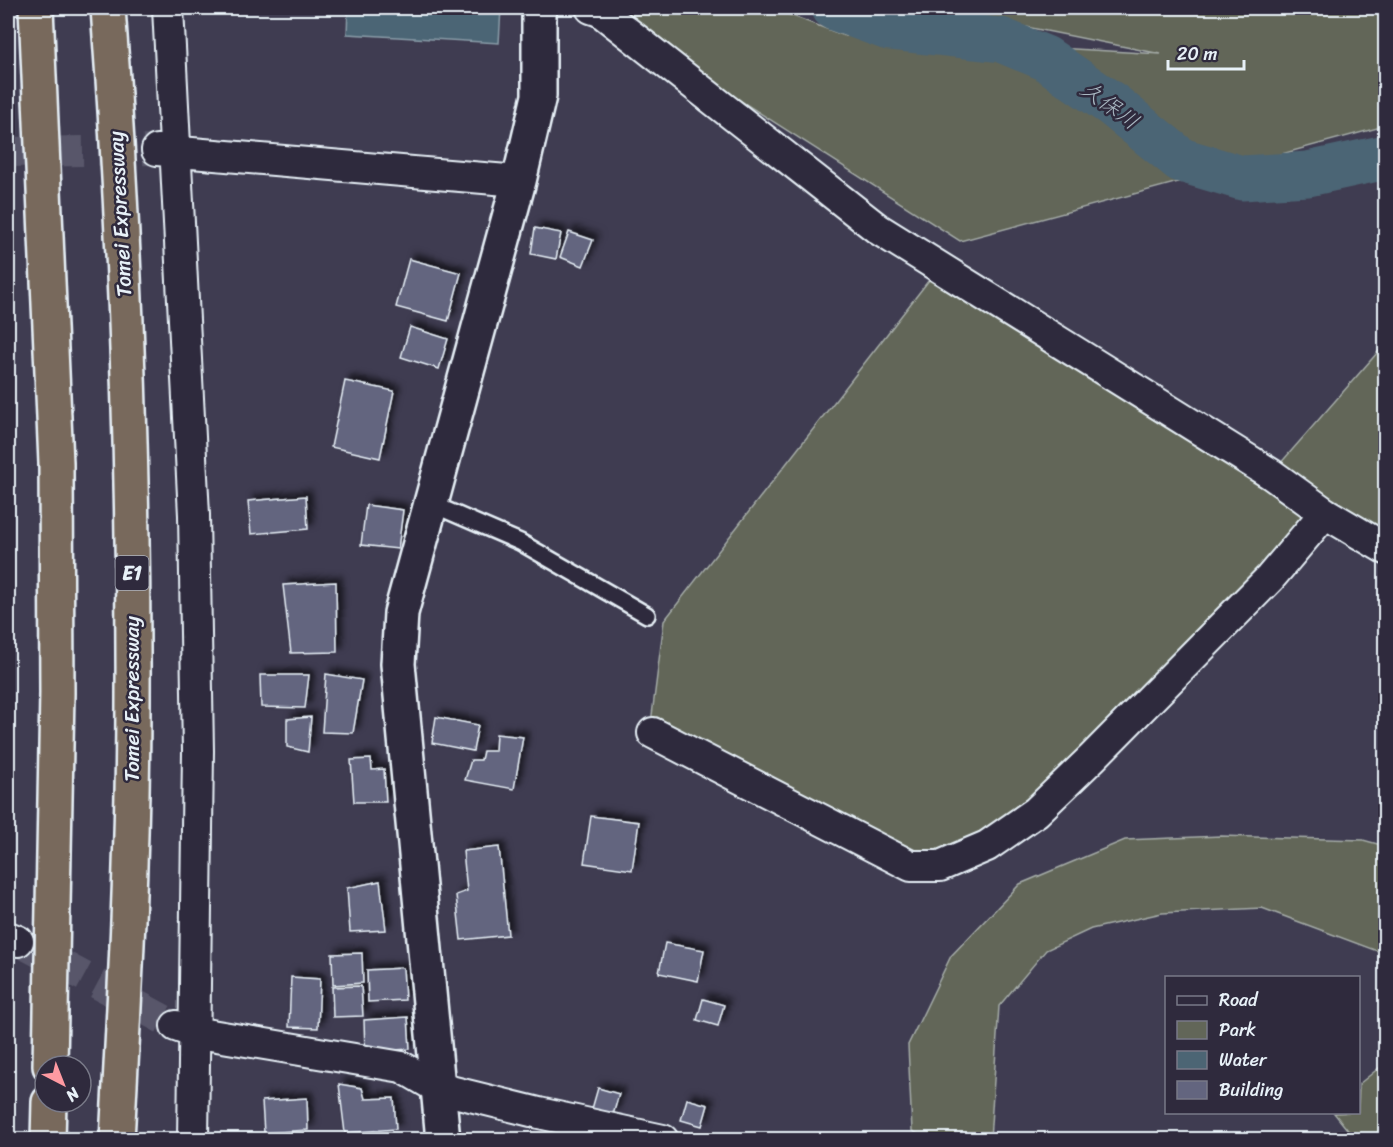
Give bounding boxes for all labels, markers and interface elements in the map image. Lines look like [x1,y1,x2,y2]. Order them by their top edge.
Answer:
scale bar [1168,33,1244,71]
text: 20 m [1177,38,1217,70]
water label: 久保川 [1072,70,1148,140]
street label: Tomei Expressway [97,130,143,298]
road number: E1 [116,556,148,590]
street label: Tomei Expressway [113,616,151,782]
legend [1165,976,1360,1114]
text: Road [1219,984,1259,1016]
text: Park [1219,1014,1256,1046]
text: Water [1219,1044,1268,1076]
north arrow [33,1054,93,1114]
text: Building [1219,1074,1283,1106]
text: N [58,1080,87,1110]

